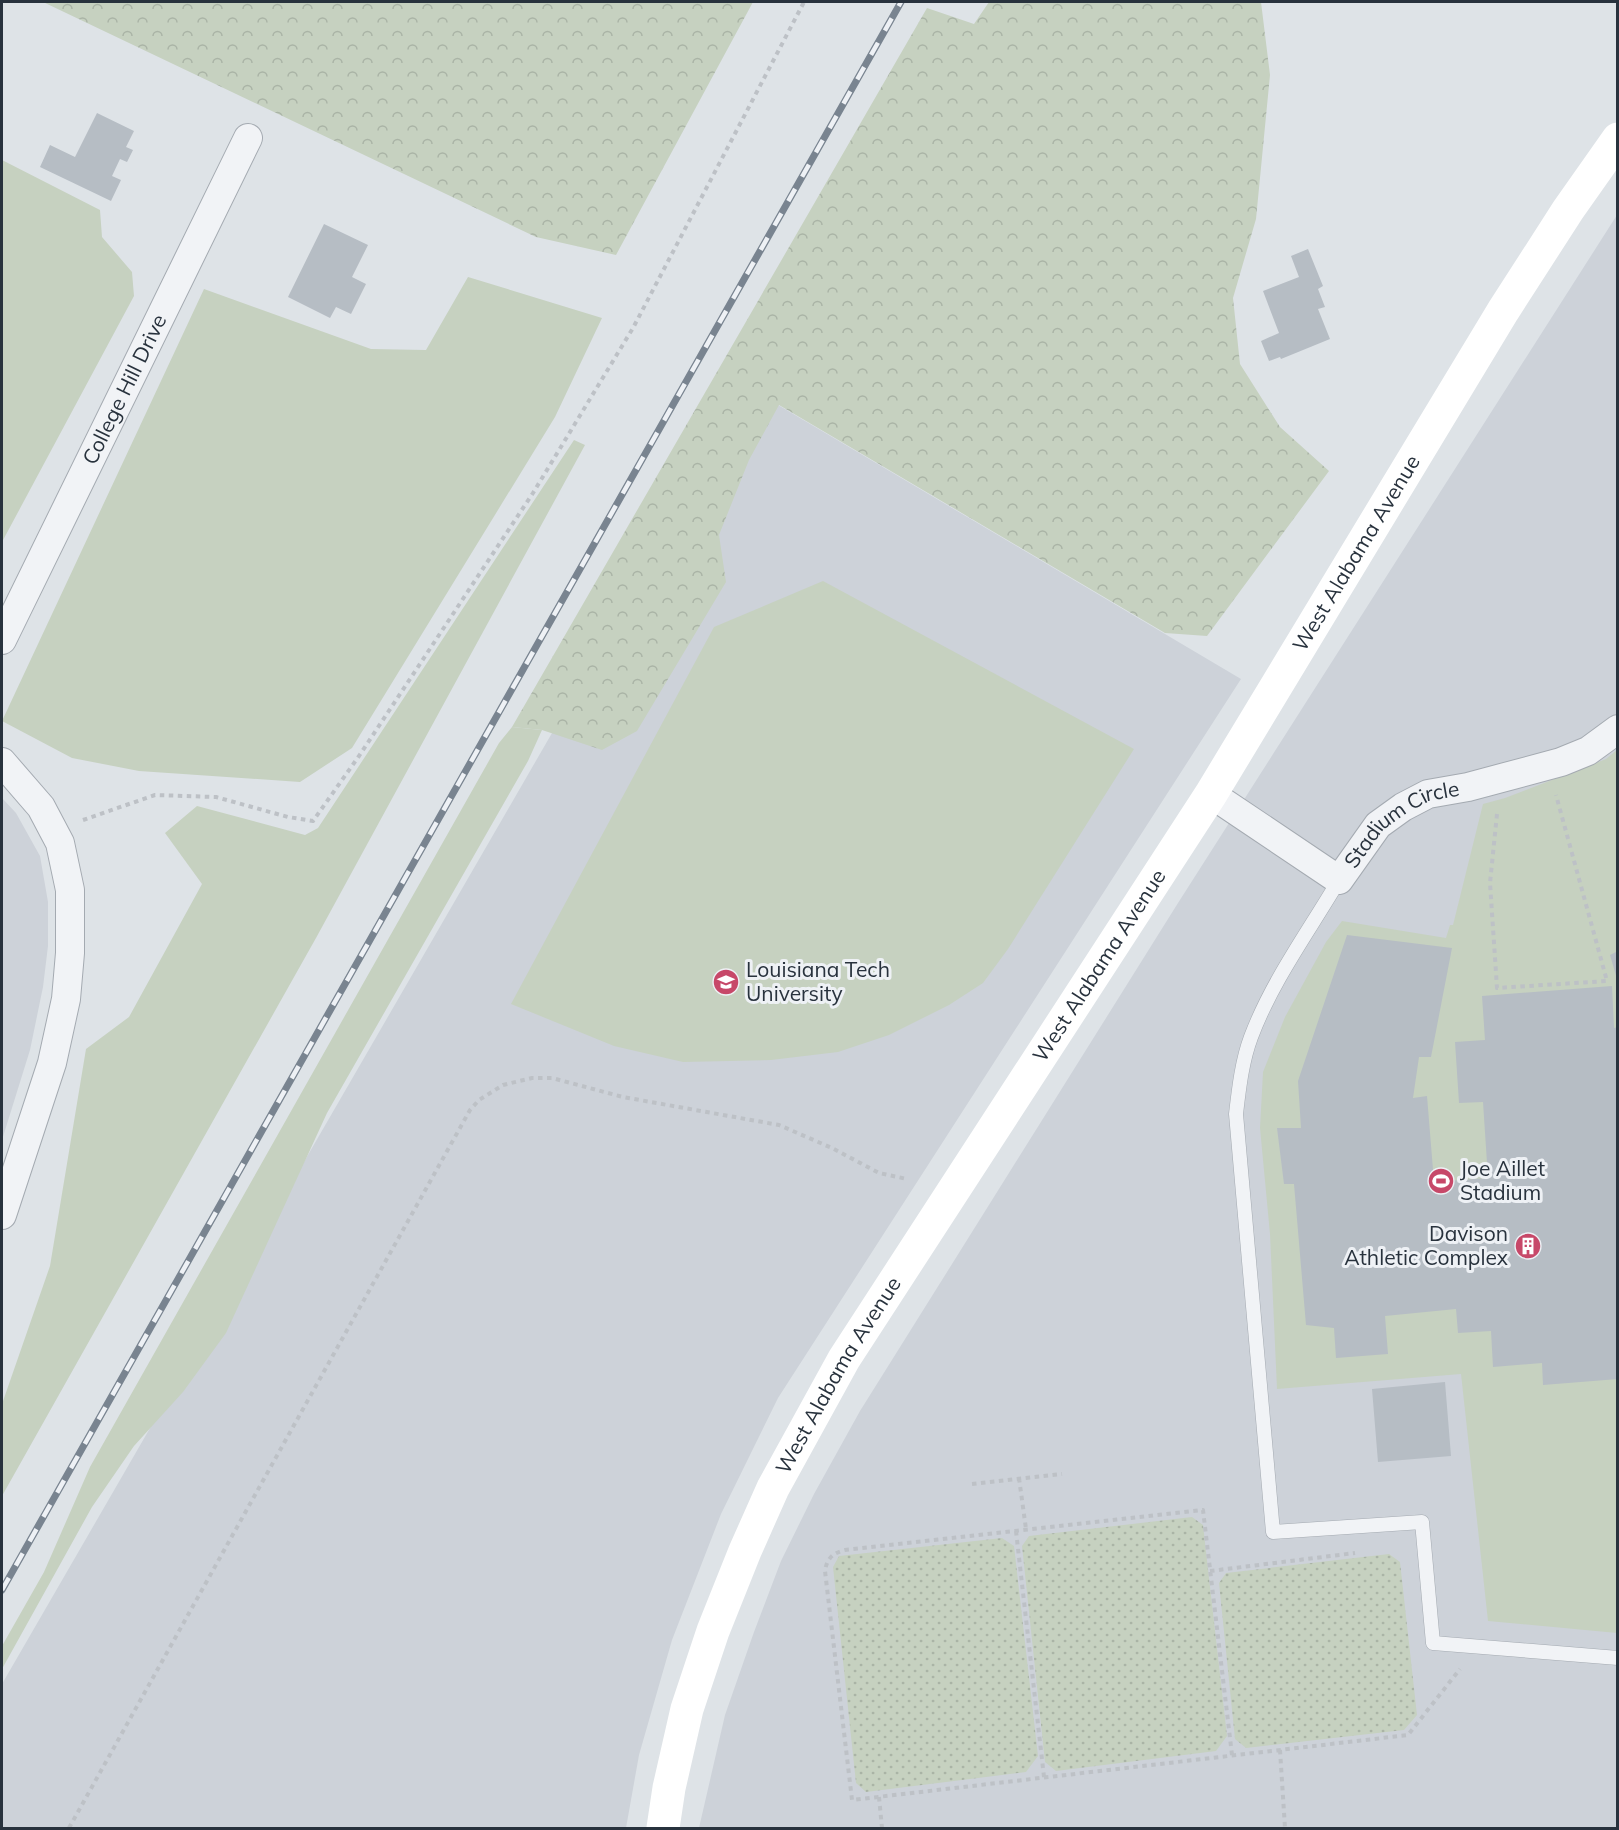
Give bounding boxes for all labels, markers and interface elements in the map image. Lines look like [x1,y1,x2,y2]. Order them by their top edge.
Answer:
street label: College Hill Drive [76,310,172,468]
street label: West Alabama Avenue [1286,450,1425,656]
street label: Stadium Circle [1338,775,1461,873]
street label: West Alabama Avenue [1027,864,1171,1066]
place label: Louisiana Tech University [746,956,890,1006]
school or university icon: Louisiana Tech University [711,967,741,997]
place label: Joe Aillet Stadium [1460,1155,1545,1205]
sports icon: Joe Aillet Stadium [1426,1166,1456,1196]
place label: Davison Athletic Complex [1344,1220,1508,1270]
building icon: Davison Athletic Complex [1513,1231,1543,1261]
street label: West Alabama Avenue [769,1271,906,1478]

